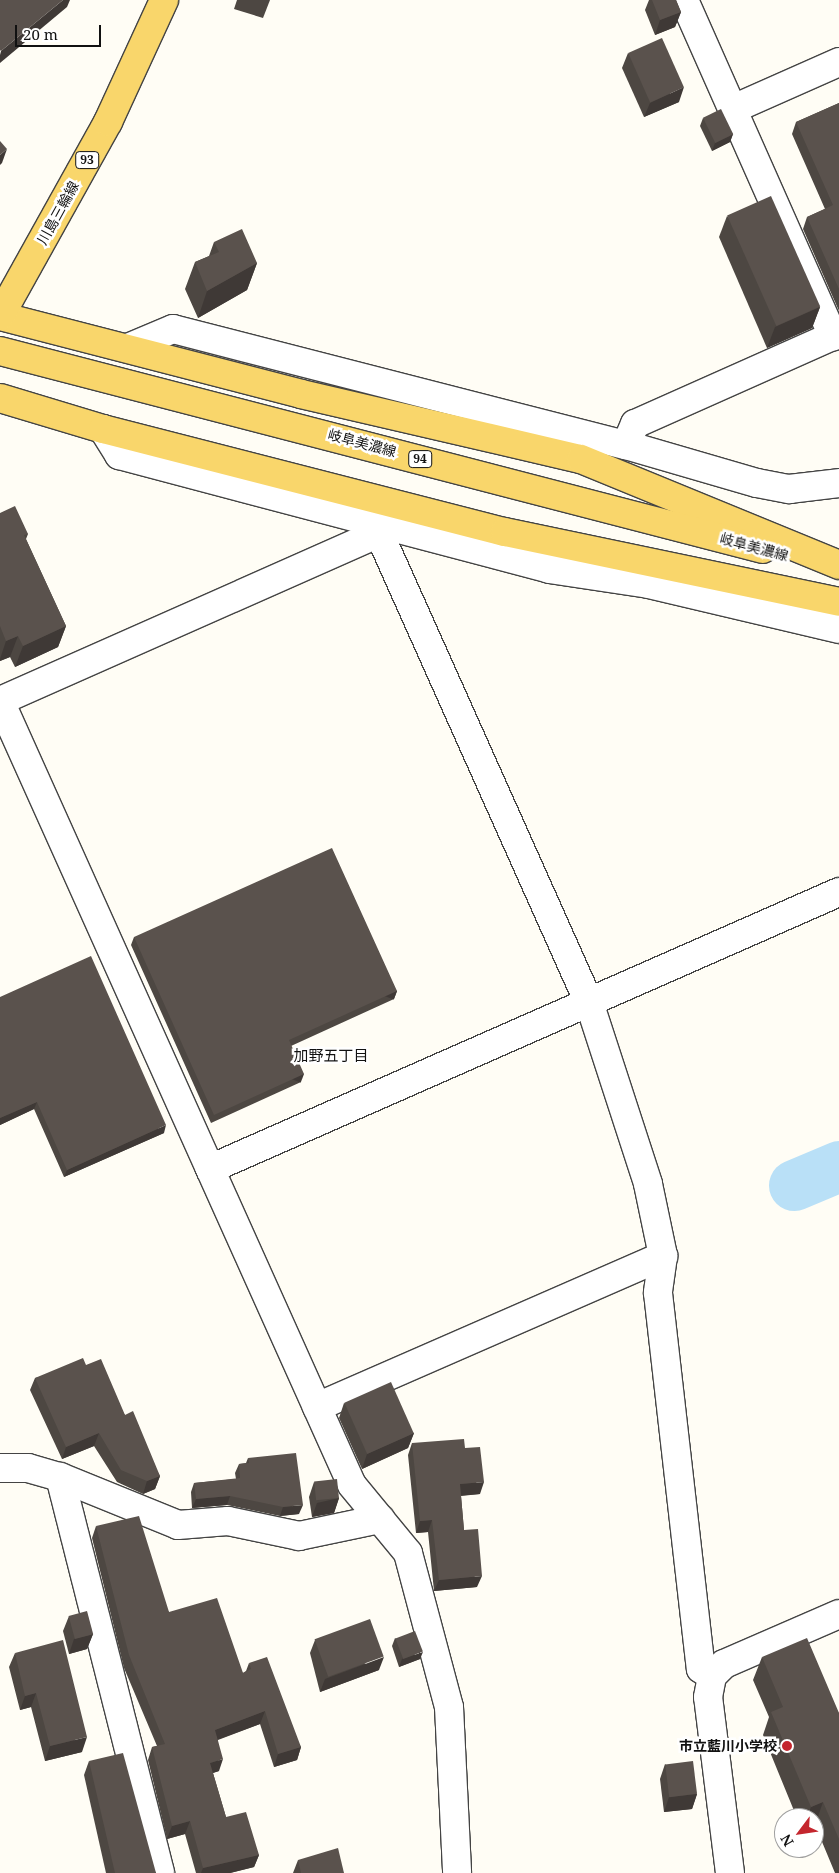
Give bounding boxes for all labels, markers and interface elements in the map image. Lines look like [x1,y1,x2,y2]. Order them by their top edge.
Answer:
scale bar [18,15,104,47]
text: 20 m [23,24,58,44]
road number: 93 [74,150,100,170]
street label: 川島三輪線 [34,178,82,248]
street label: 岐阜美濃線 [326,426,398,460]
road number: 94 [408,449,432,468]
street label: 岐阜美濃線 [718,530,790,564]
district label: 加野五丁目 [294,1047,368,1065]
place label: 市立藍川小学校 [679,1738,777,1754]
marker: 市立藍川小学校 [781,1740,793,1752]
north arrow [774,1808,824,1858]
text: N [776,1831,798,1850]

